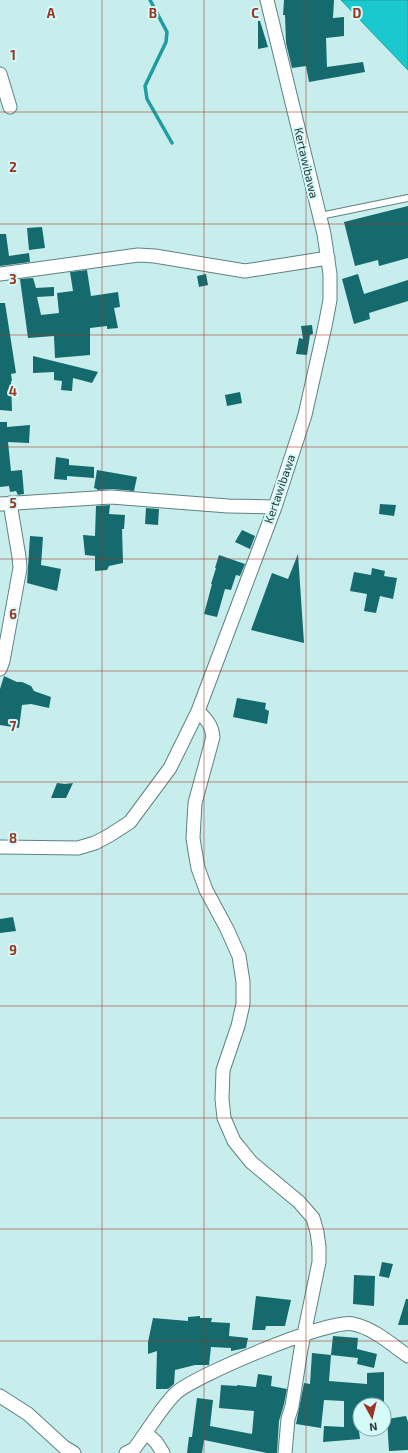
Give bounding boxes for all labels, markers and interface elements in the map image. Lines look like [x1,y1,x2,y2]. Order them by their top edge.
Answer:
text: A [47,5,56,21]
text: B [149,5,157,21]
text: C [251,5,259,21]
text: D [353,5,362,21]
text: 1 [10,47,16,63]
street label: Kertawibawa [292,126,322,199]
text: 2 [9,159,17,175]
text: 3 [9,271,17,287]
text: 4 [9,383,17,399]
street label: Kertawibawa [261,452,297,525]
text: 5 [9,495,17,511]
text: 6 [9,606,17,622]
text: 7 [10,718,17,734]
text: 8 [9,830,17,846]
text: 9 [9,942,17,958]
north arrow [352,1397,392,1437]
text: N [369,1420,378,1434]

